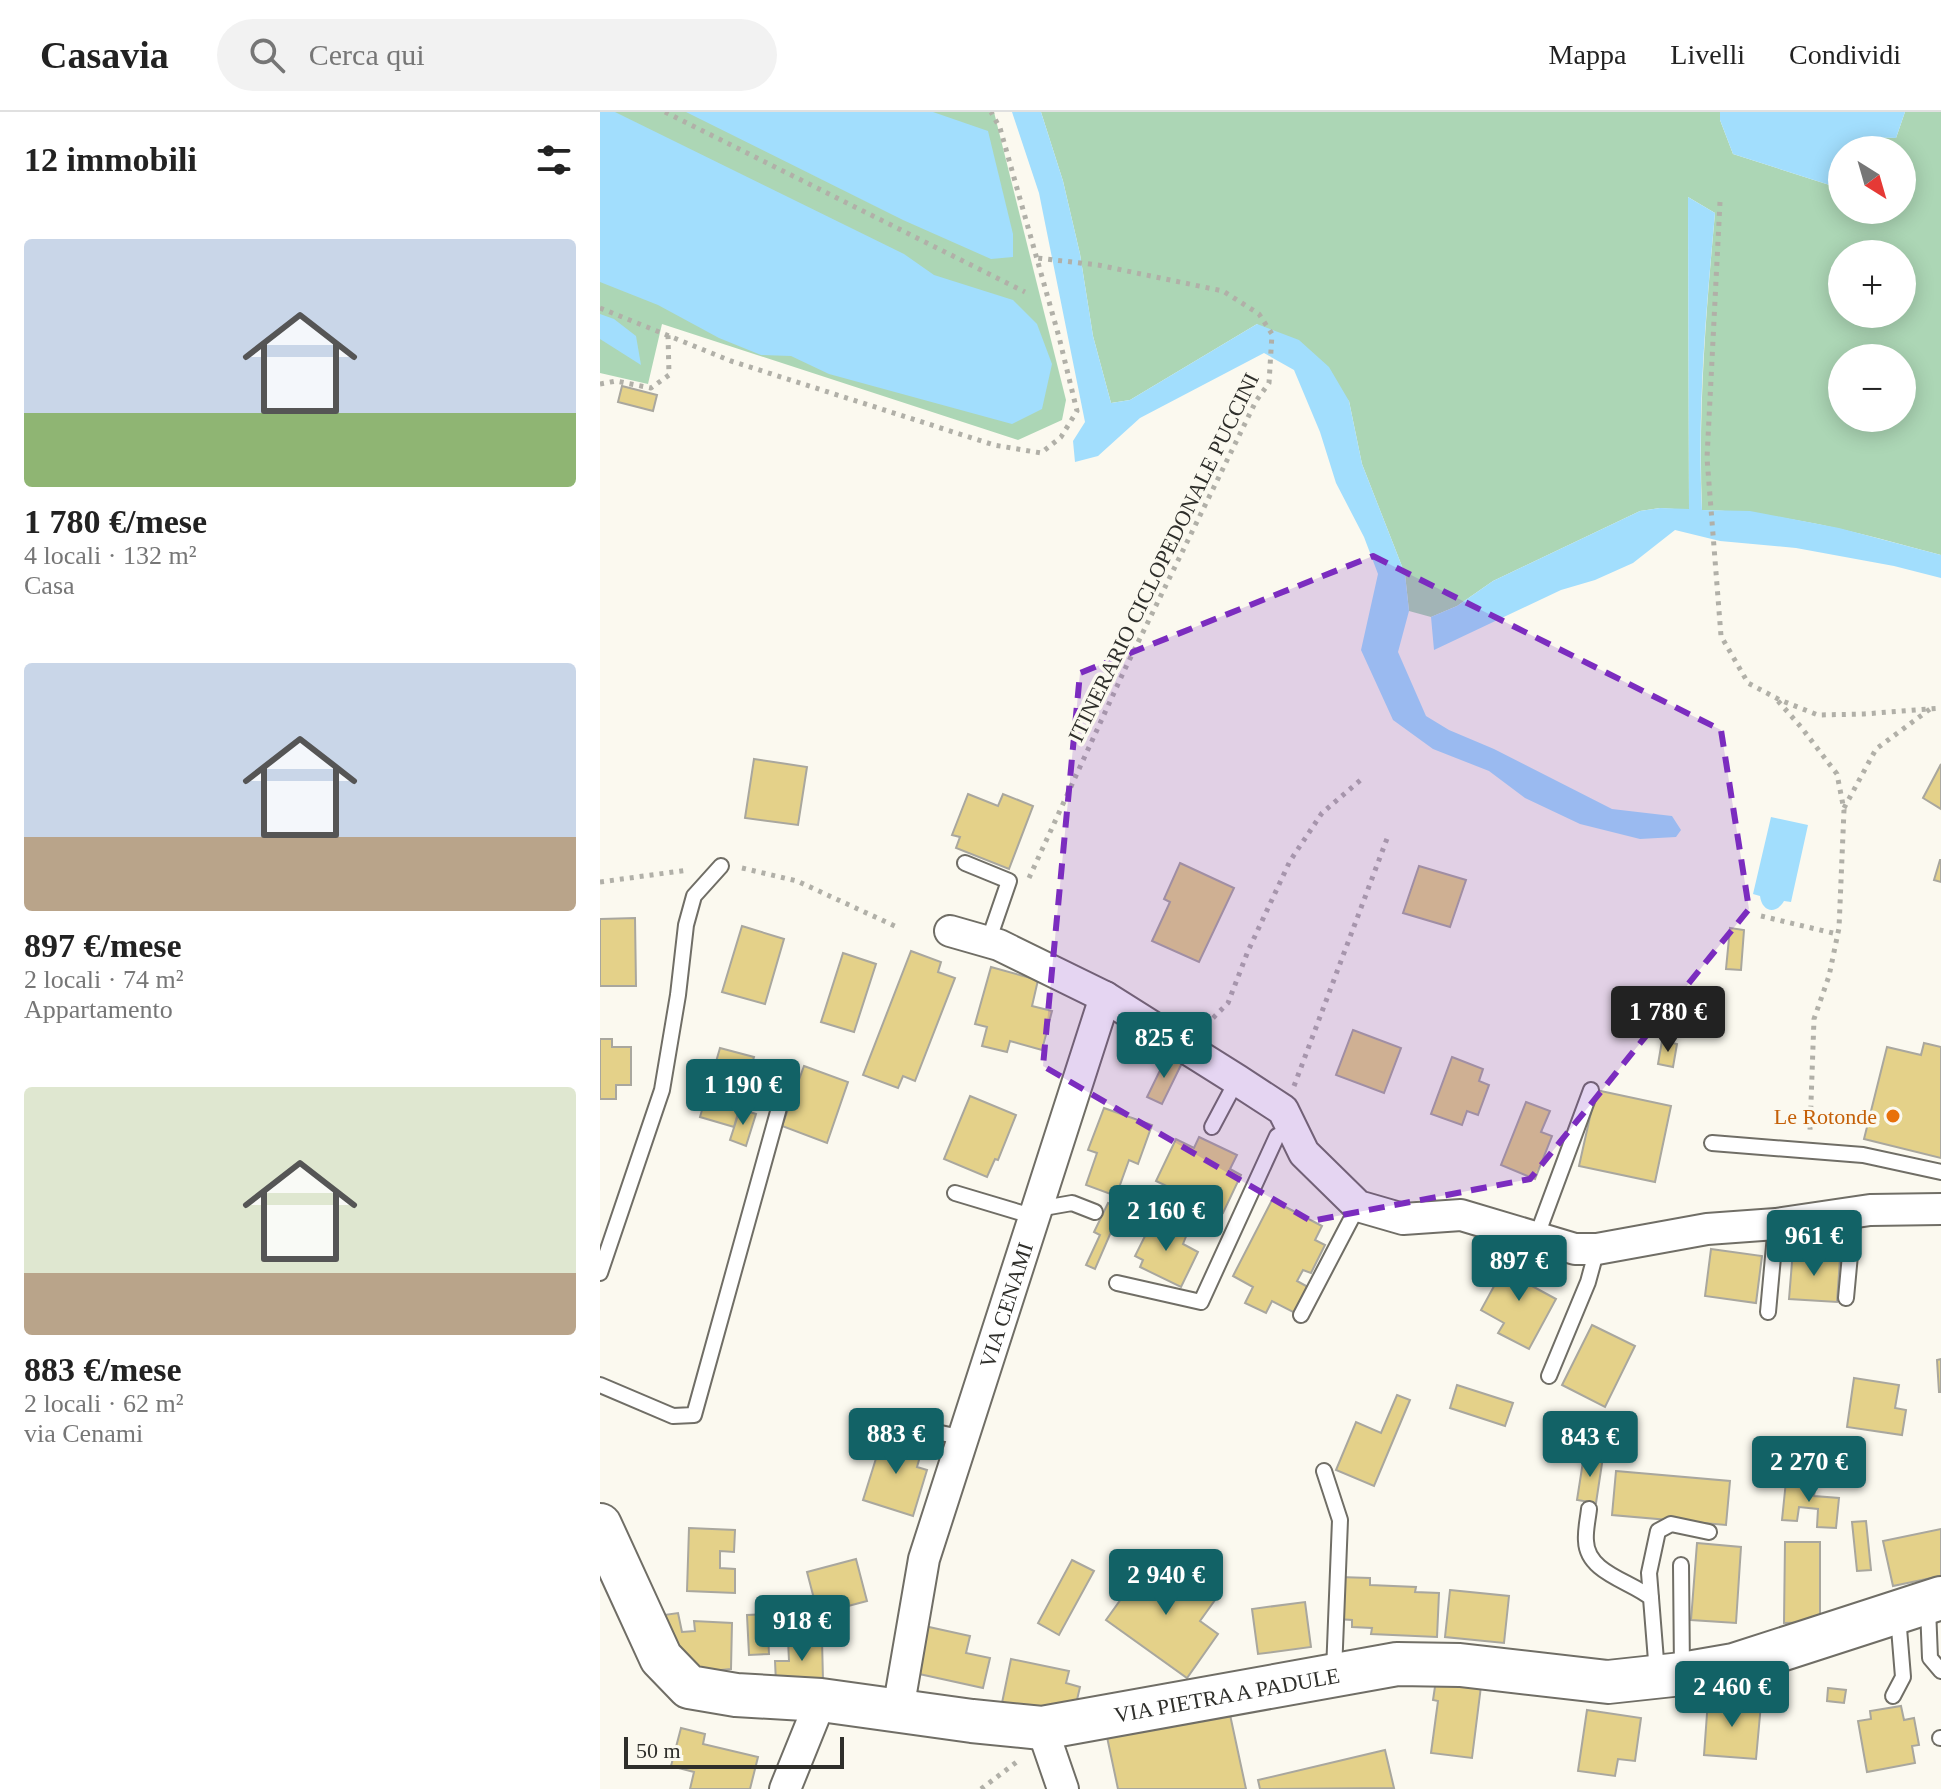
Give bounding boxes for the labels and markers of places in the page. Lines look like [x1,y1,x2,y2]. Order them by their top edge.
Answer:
pin: 1 780 € [1594,986,1742,1054]
pin: 825 € [1108,1012,1220,1080]
pin: 1 190 € [669,1059,817,1127]
place label: Le Rotonde [1774,1104,1877,1129]
marker: Le Rotonde [1884,1107,1902,1125]
pin: 2 160 € [1092,1185,1240,1253]
pin: 961 € [1758,1210,1870,1278]
pin: 897 € [1463,1235,1575,1303]
pin: 883 € [840,1408,952,1476]
pin: 843 € [1534,1411,1646,1479]
pin: 2 270 € [1735,1436,1883,1504]
pin: 2 940 € [1092,1549,1240,1617]
pin: 918 € [746,1595,858,1663]
pin: 2 460 € [1658,1661,1806,1729]

